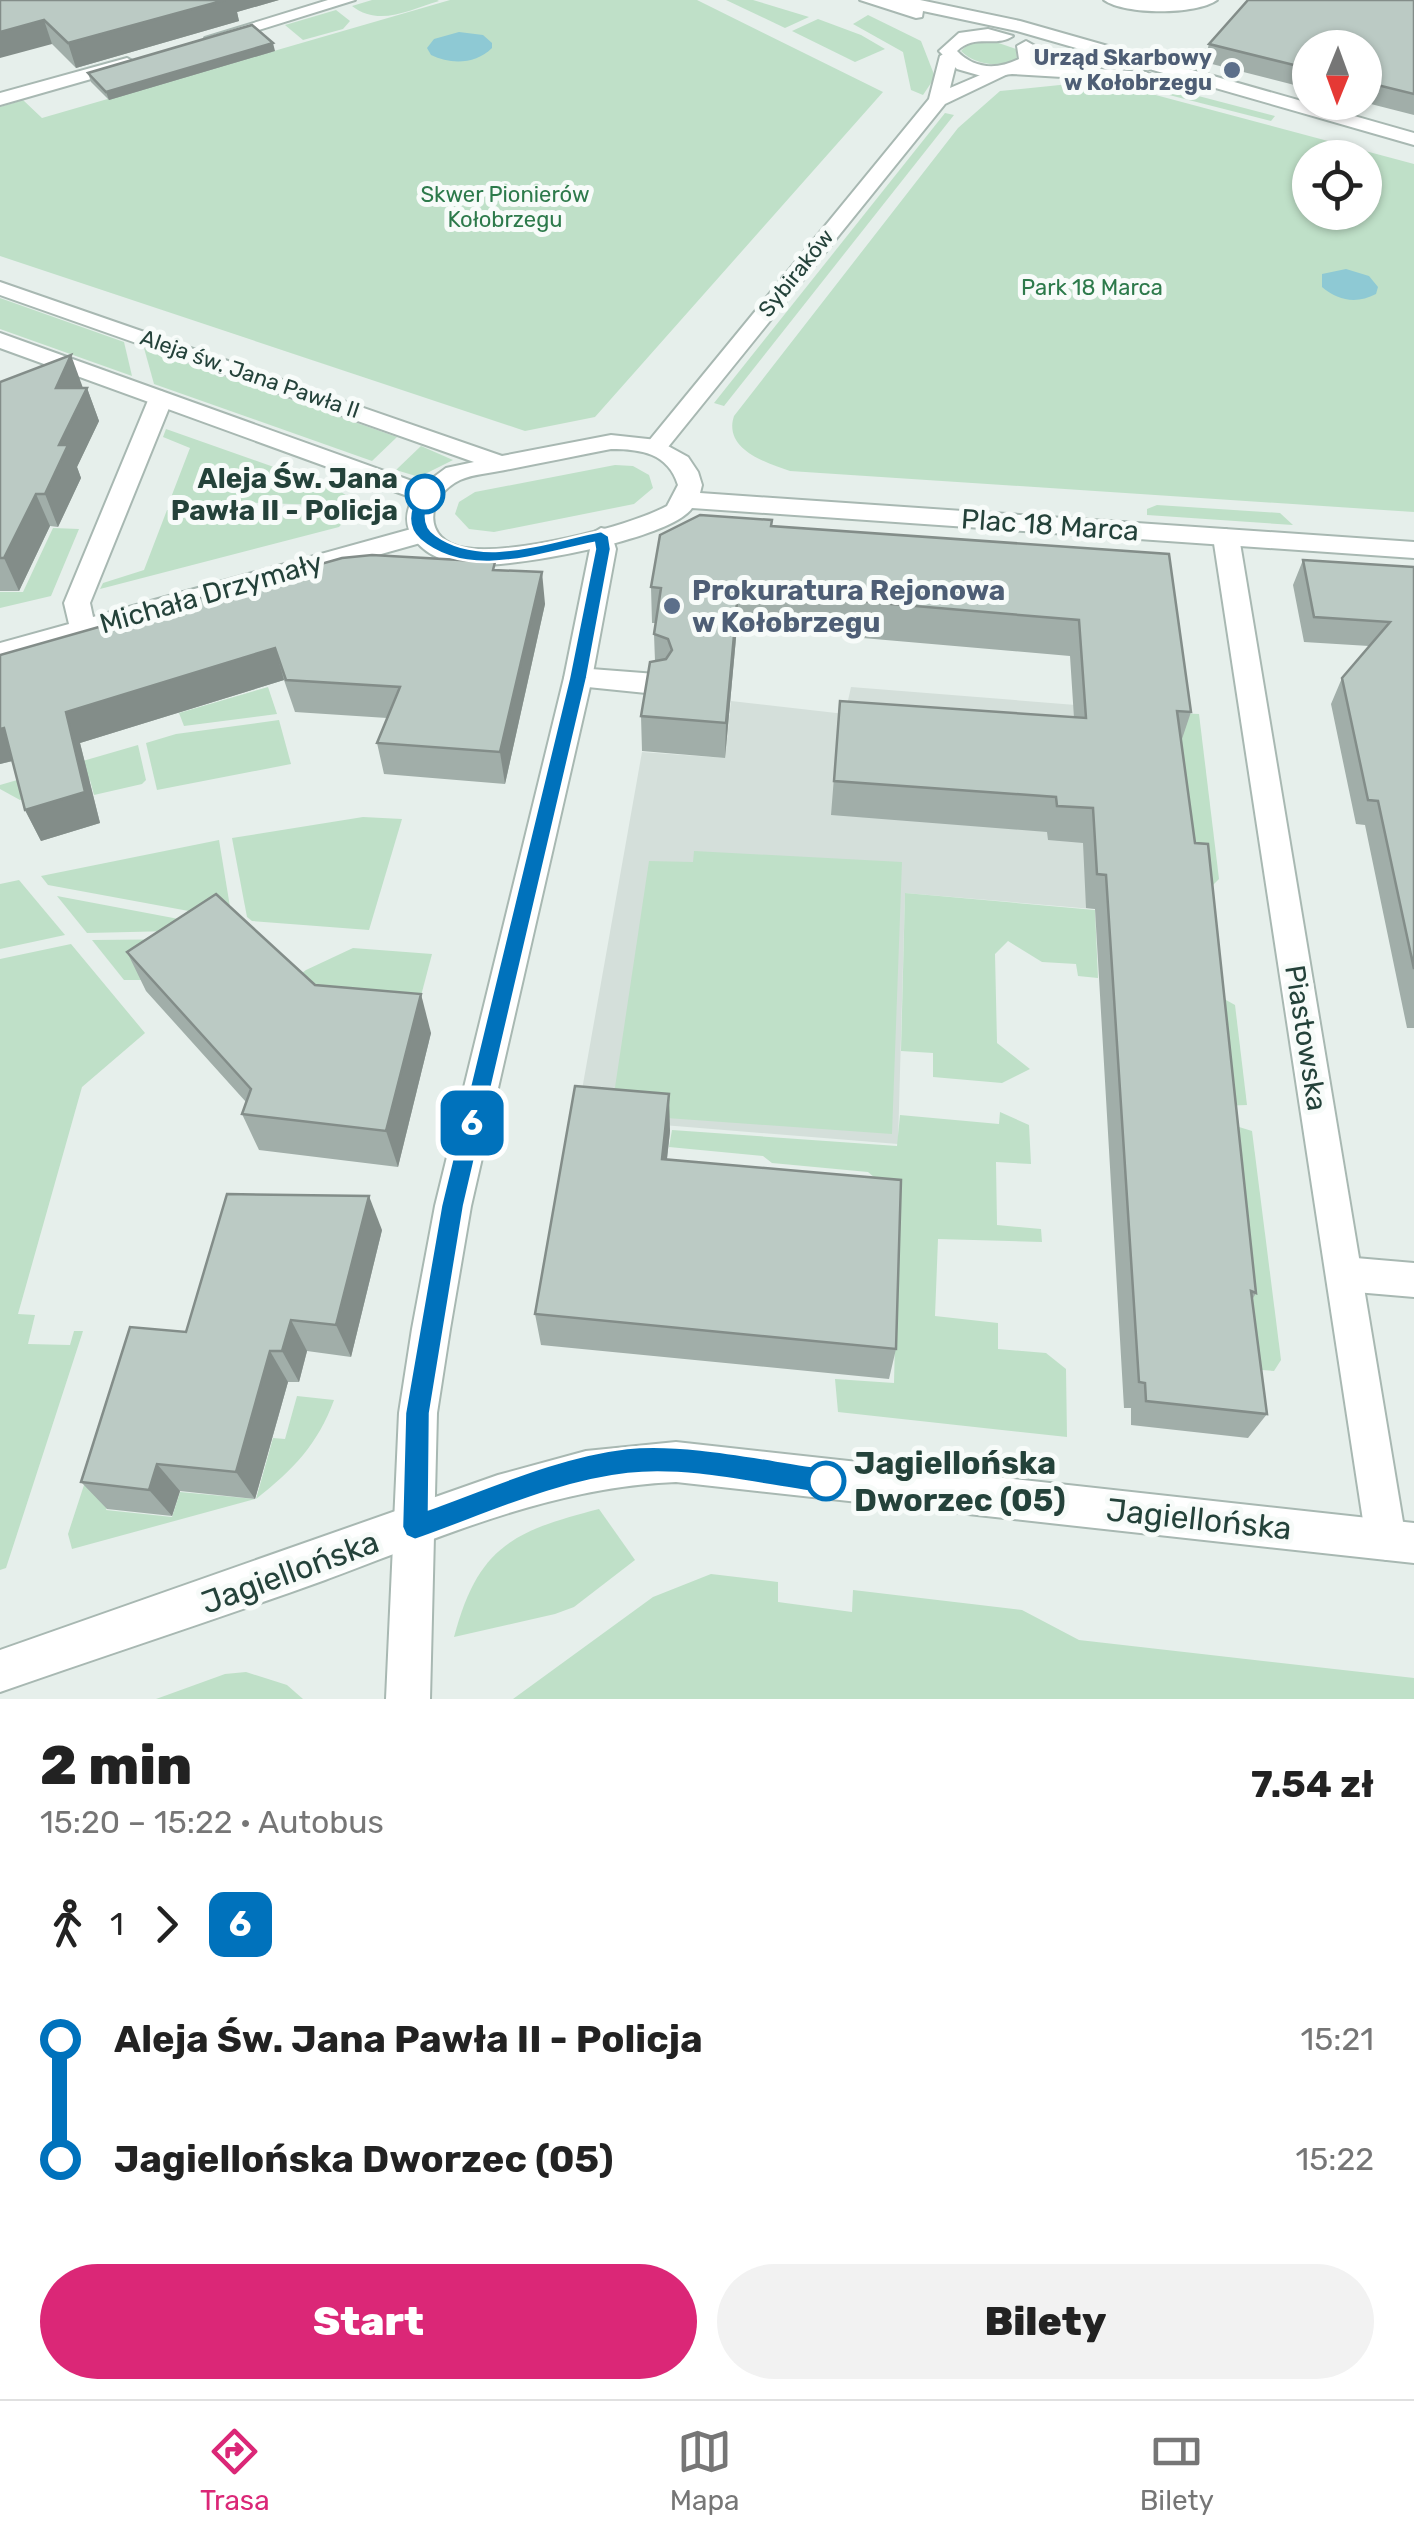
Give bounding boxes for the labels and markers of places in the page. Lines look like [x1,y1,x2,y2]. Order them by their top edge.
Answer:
place label: Urząd Skarbowy w Kołobrzegu [1034,44,1212,96]
marker: Urząd Skarbowy w Kołobrzegu [1221,59,1243,81]
place label: Aleja Św. Jana Pawła II - Policja [171,462,398,527]
marker: Aleja Św. Jana Pawła II - Policja [406,475,444,513]
place label: Prokuratura Rejonowa w Kołobrzegu [692,574,1005,639]
marker: Prokuratura Rejonowa w Kołobrzegu [661,595,683,617]
place label: Jagiellońska Dworzec (05) [854,1444,1066,1519]
marker: Jagiellońska Dworzec (05) [807,1462,845,1500]

